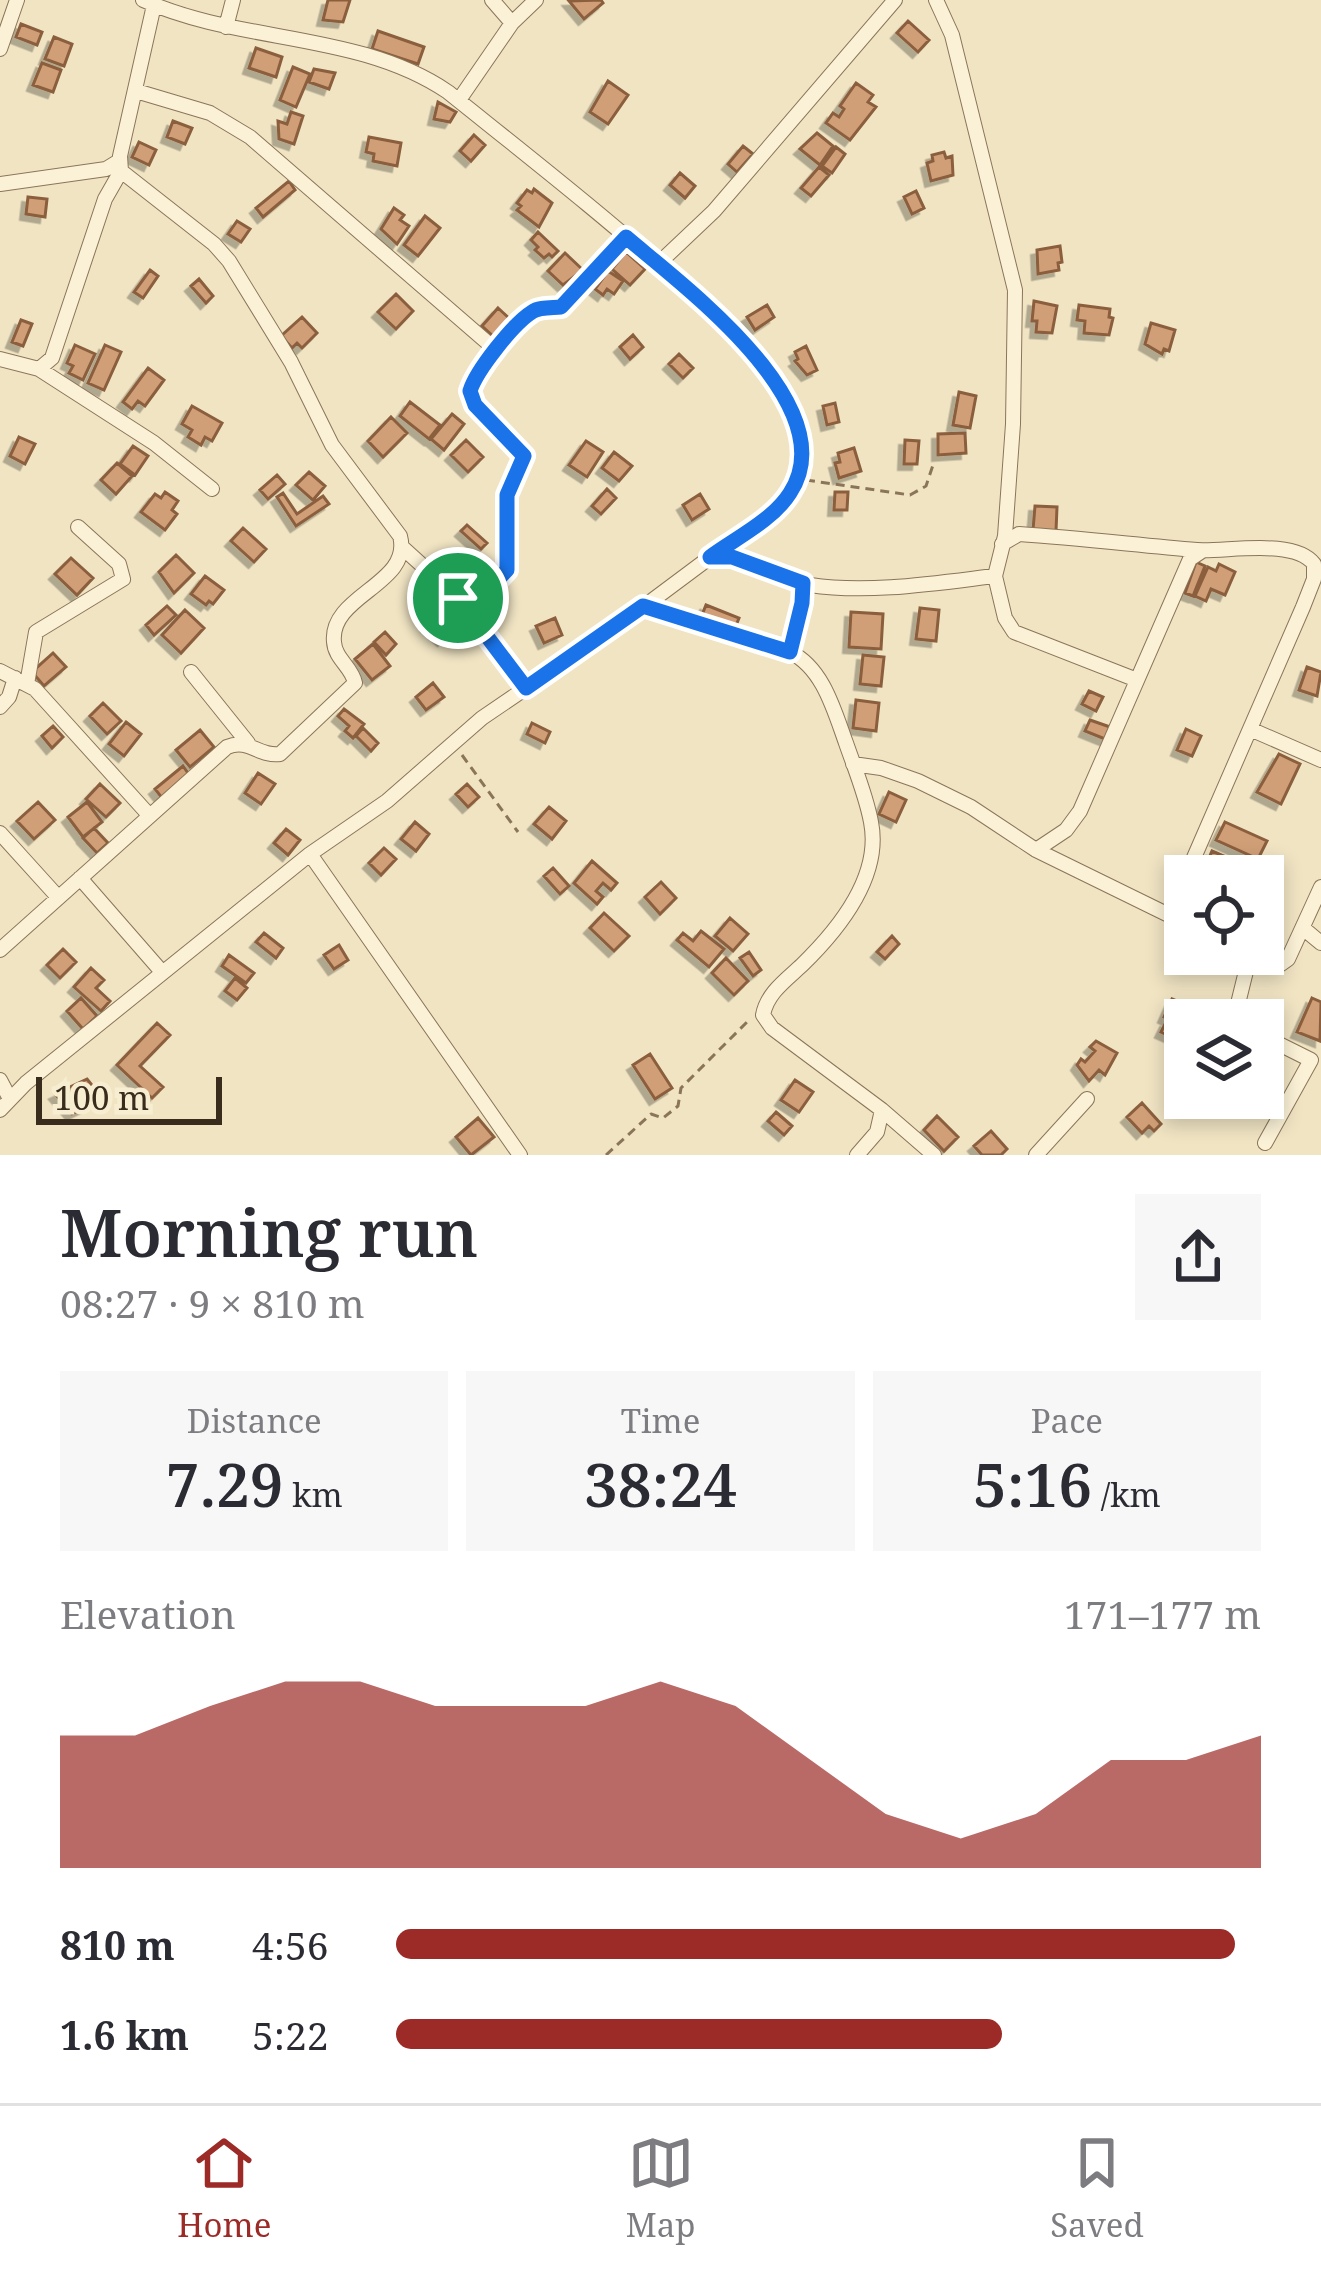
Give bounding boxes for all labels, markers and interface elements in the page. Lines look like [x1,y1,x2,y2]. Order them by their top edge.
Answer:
pin [407,547,509,649]
icon: arrive [425,565,491,631]
map controls [1164,855,1284,1119]
button: locate [1164,855,1284,975]
button: layers [1164,999,1284,1119]
scale bar [36,1071,222,1124]
text: 100 m [54,1075,149,1120]
text: Morning run [60,1186,478,1276]
button: share [1135,1194,1261,1320]
text: 08:27 · 9 × 810 m [60,1276,365,1329]
text: Distance [187,1398,322,1443]
text: Time [621,1398,700,1443]
text: Pace [1031,1398,1103,1443]
text: 7.29 [166,1443,284,1525]
text: 38:24 [584,1443,737,1525]
text: 5:16 [973,1443,1092,1525]
text: km [284,1472,343,1517]
text: /km [1092,1472,1161,1517]
text: Elevation [60,1587,236,1640]
text: 171–177 m [1064,1587,1261,1640]
text: 810 m [60,1918,175,1971]
text: 4:56 [252,1918,329,1971]
text: 1.6 km [60,2008,189,2061]
text: 5:22 [252,2008,329,2061]
tab: Home [177,2130,271,2247]
tab: Map [626,2130,696,2247]
tab: Saved [1050,2130,1144,2247]

